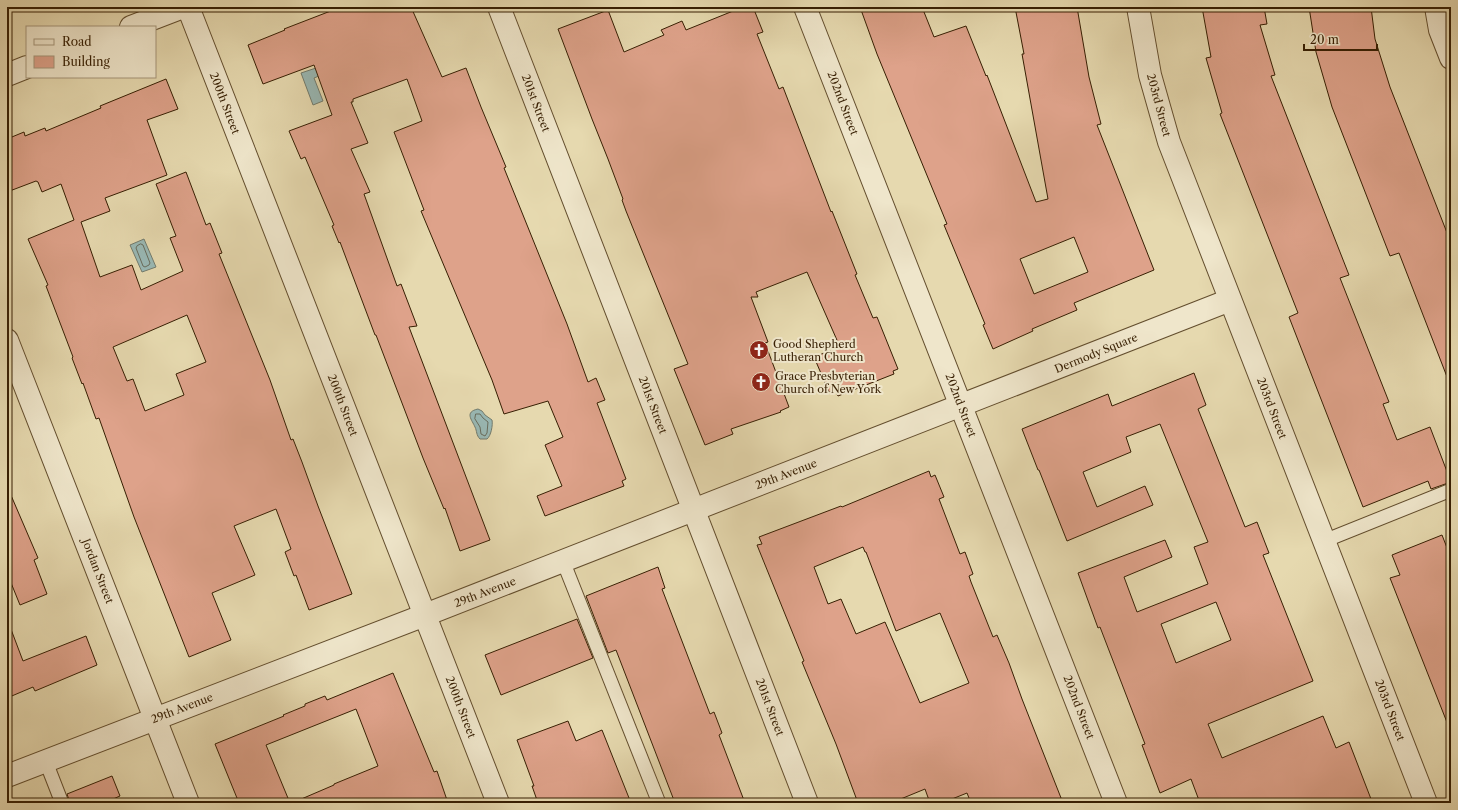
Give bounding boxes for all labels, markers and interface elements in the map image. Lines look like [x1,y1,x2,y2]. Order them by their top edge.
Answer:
legend [26,26,156,78]
scale bar [1304,26,1377,52]
text: 20 m [1310,32,1339,47]
text: Road [62,34,92,49]
text: Building [62,54,110,69]
street label: 202nd Street [824,69,862,137]
street label: 200th Street [207,70,243,136]
street label: 201st Street [519,72,553,134]
street label: 203rd Street [1144,72,1174,138]
street label: Dermody Square [1052,330,1140,376]
place label: Good Shepherd Lutheran Church [773,337,864,364]
church icon: Good Shepherd Lutheran Church [748,339,770,361]
place label: Grace Presbyterian Church of New York [775,369,882,396]
church icon: Grace Presbyterian Church of New York [750,371,772,393]
street label: 202nd Street [942,371,980,439]
street label: 200th Street [325,372,361,438]
street label: 201st Street [636,374,670,436]
street label: 203rd Street [1254,375,1290,441]
street label: 29th Avenue [753,456,819,492]
street label: Jordan Street [78,535,117,606]
street label: 29th Avenue [452,574,518,610]
street label: 202nd Street [1060,673,1098,741]
street label: 200th Street [443,674,479,740]
street label: 201st Street [753,676,787,738]
street label: 203rd Street [1372,677,1408,743]
street label: 29th Avenue [149,690,215,726]

